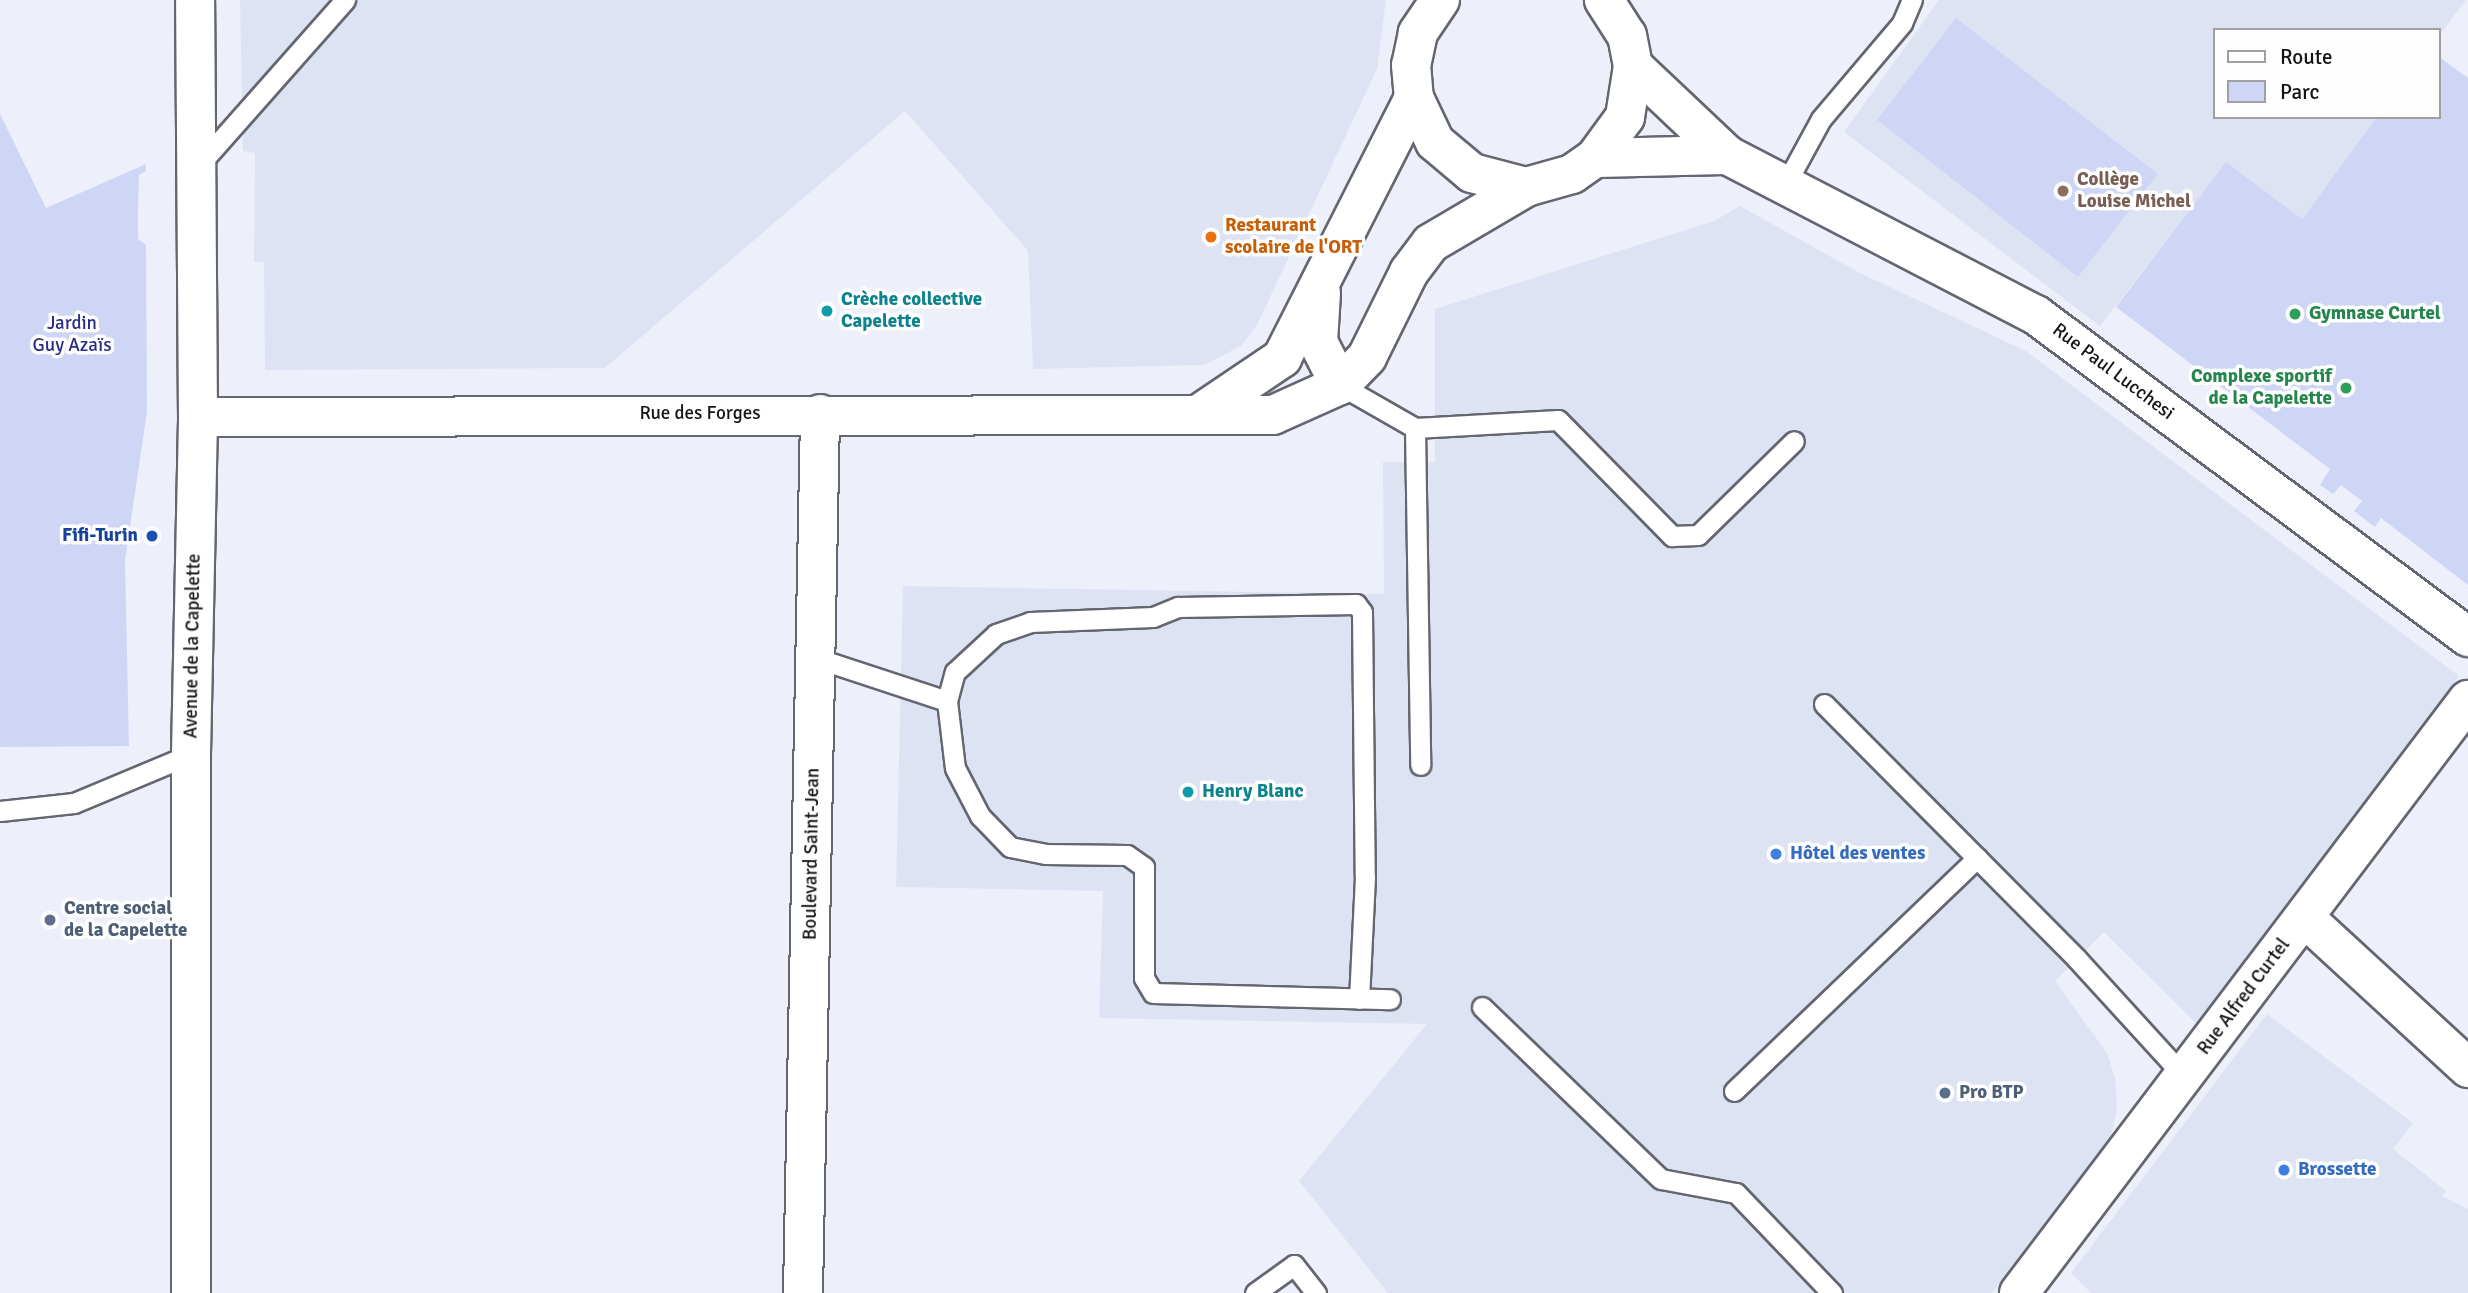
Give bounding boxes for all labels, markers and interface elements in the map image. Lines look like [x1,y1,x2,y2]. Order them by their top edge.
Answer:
legend [2212,28,2440,119]
text: Route [2280,44,2332,70]
text: Parc [2280,79,2319,105]
place label: Collège Louise Michel [2077,169,2191,213]
marker: Collège Louise Michel [2055,183,2071,199]
place label: Restaurant scolaire de l'ORT [1225,215,1362,259]
marker: Restaurant scolaire de l'ORT [1203,229,1219,245]
place label: Crèche collective Capelette [841,289,982,333]
marker: Crèche collective Capelette [819,303,835,319]
place label: Gymnase Curtel [2309,303,2441,325]
marker: Gymnase Curtel [2287,306,2303,322]
park label: Jardin Guy Azaïs [33,313,111,357]
street label: Rue Paul Lucchesi [2048,319,2178,425]
place label: Complexe sportif de la Capelette [2191,366,2332,410]
marker: Complexe sportif de la Capelette [2338,380,2354,396]
street label: Rue des Forges [639,403,761,425]
place label: Fifi-Turin [62,525,138,547]
marker: Fifi-Turin [144,528,160,544]
street label: Avenue de la Capelette [180,553,206,739]
street label: Boulevard Saint-Jean [799,768,825,940]
place label: Henry Blanc [1202,781,1304,803]
marker: Henry Blanc [1180,784,1196,800]
place label: Hôtel des ventes [1790,843,1925,865]
marker: Hôtel des ventes [1768,846,1784,862]
place label: Centre social de la Capelette [64,898,187,942]
marker: Centre social de la Capelette [42,912,58,928]
street label: Rue Alfred Curtel [2193,934,2295,1060]
place label: Pro BTP [1959,1082,2024,1104]
marker: Pro BTP [1937,1085,1953,1101]
place label: Brossette [2298,1159,2377,1181]
marker: Brossette [2276,1162,2292,1178]

